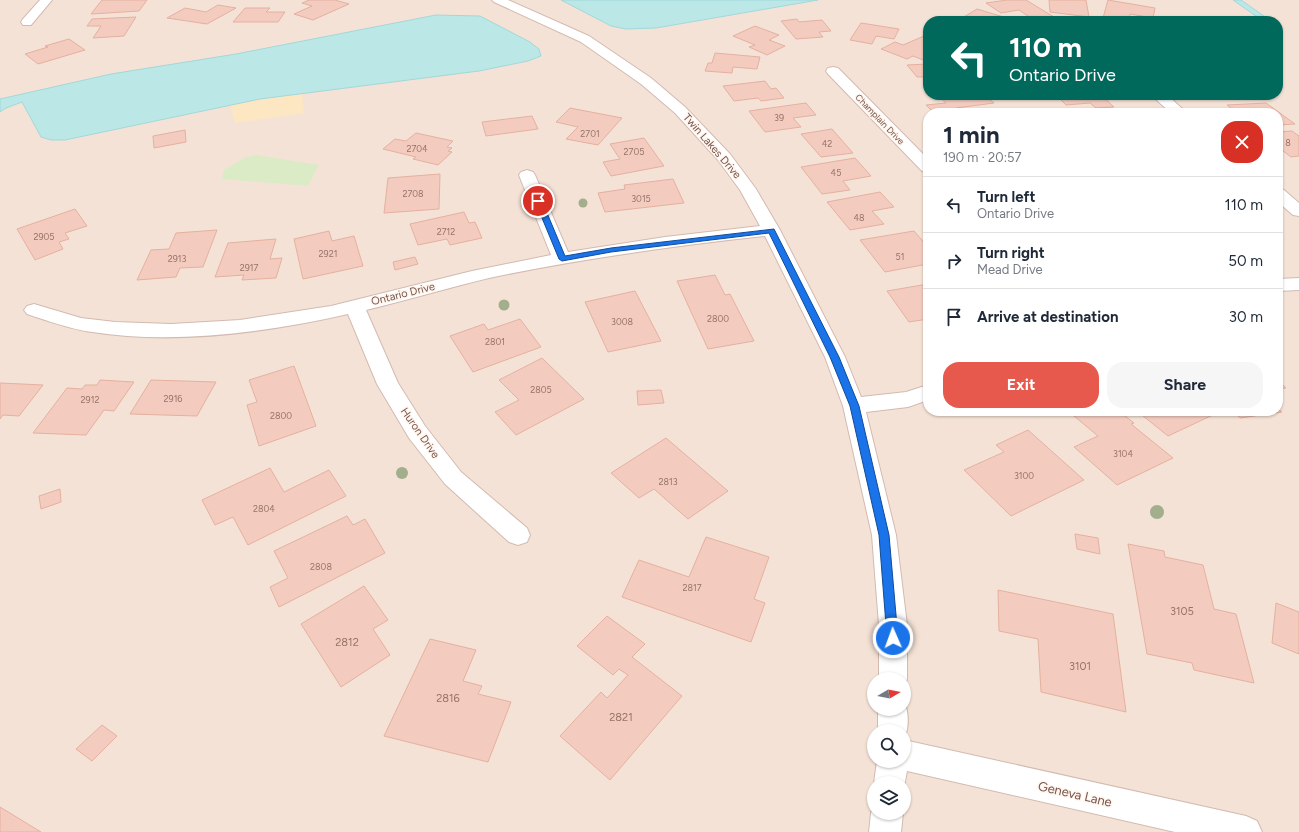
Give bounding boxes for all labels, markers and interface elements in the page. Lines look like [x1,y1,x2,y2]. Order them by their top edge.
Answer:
text: 110 m [1009,30,1082,64]
icon: left [943,32,995,84]
text: Ontario Drive [1009,64,1116,86]
street label: Champlain Drive [853,92,907,147]
street label: Twin Lakes Drive [680,111,744,181]
house number: 39 [774,112,784,123]
text: 1 min [943,120,1000,149]
button: close [1221,121,1263,163]
house number: 2701 [580,128,600,139]
house number: 8 [1285,137,1291,148]
house number: 42 [822,138,832,149]
house number: 2704 [406,143,428,154]
house number: 2705 [624,146,644,157]
text: 190 m · 20:57 [943,150,1021,165]
house number: 45 [831,167,841,178]
pin [521,184,555,218]
house number: 2708 [402,188,424,199]
text: Turn left [977,188,1035,206]
icon: arrive [527,190,549,212]
house number: 3015 [631,193,651,204]
icon: left [943,194,965,216]
text: 110 m [1225,196,1263,214]
text: Ontario Drive [977,206,1054,221]
house number: 48 [853,212,865,223]
house number: 2712 [437,226,455,237]
house number: 2905 [33,231,55,242]
text: Turn right [977,244,1045,262]
house number: 2921 [319,248,337,259]
icon: right [943,250,965,272]
house number: 51 [896,251,904,262]
text: 50 m [1228,252,1263,270]
house number: 2913 [168,253,186,264]
house number: 2917 [240,262,258,273]
text: Mead Drive [977,262,1043,277]
street label: Ontario Drive [370,280,436,308]
icon: arrive [943,306,965,328]
text: Arrive at destination [977,308,1118,326]
text: 30 m [1229,308,1263,326]
house number: 2800 [707,313,729,324]
house number: 3008 [611,316,633,327]
house number: 2801 [485,336,505,347]
button: Exit [943,362,1099,408]
button: Share [1107,362,1263,408]
house number: 2805 [530,384,552,395]
house number: 2916 [164,393,182,404]
house number: 2912 [81,394,99,405]
street label: Huron Drive [398,405,442,461]
house number: 2800 [270,410,292,421]
house number: 3104 [1113,448,1133,459]
house number: 3100 [1014,470,1034,481]
house number: 2813 [658,476,678,487]
house number: 2804 [253,503,275,514]
house number: 2808 [310,561,332,572]
house number: 2817 [682,582,702,593]
house number: 3105 [1170,605,1194,618]
position arrow [872,617,914,659]
house number: 2812 [335,636,359,649]
house number: 3101 [1069,660,1091,673]
north arrow [867,672,911,716]
map controls [867,672,911,820]
house number: 2816 [436,692,460,705]
house number: 2821 [609,711,633,724]
button: search [867,724,911,768]
button: layers [867,776,911,820]
street label: Geneva Lane [1037,778,1113,810]

